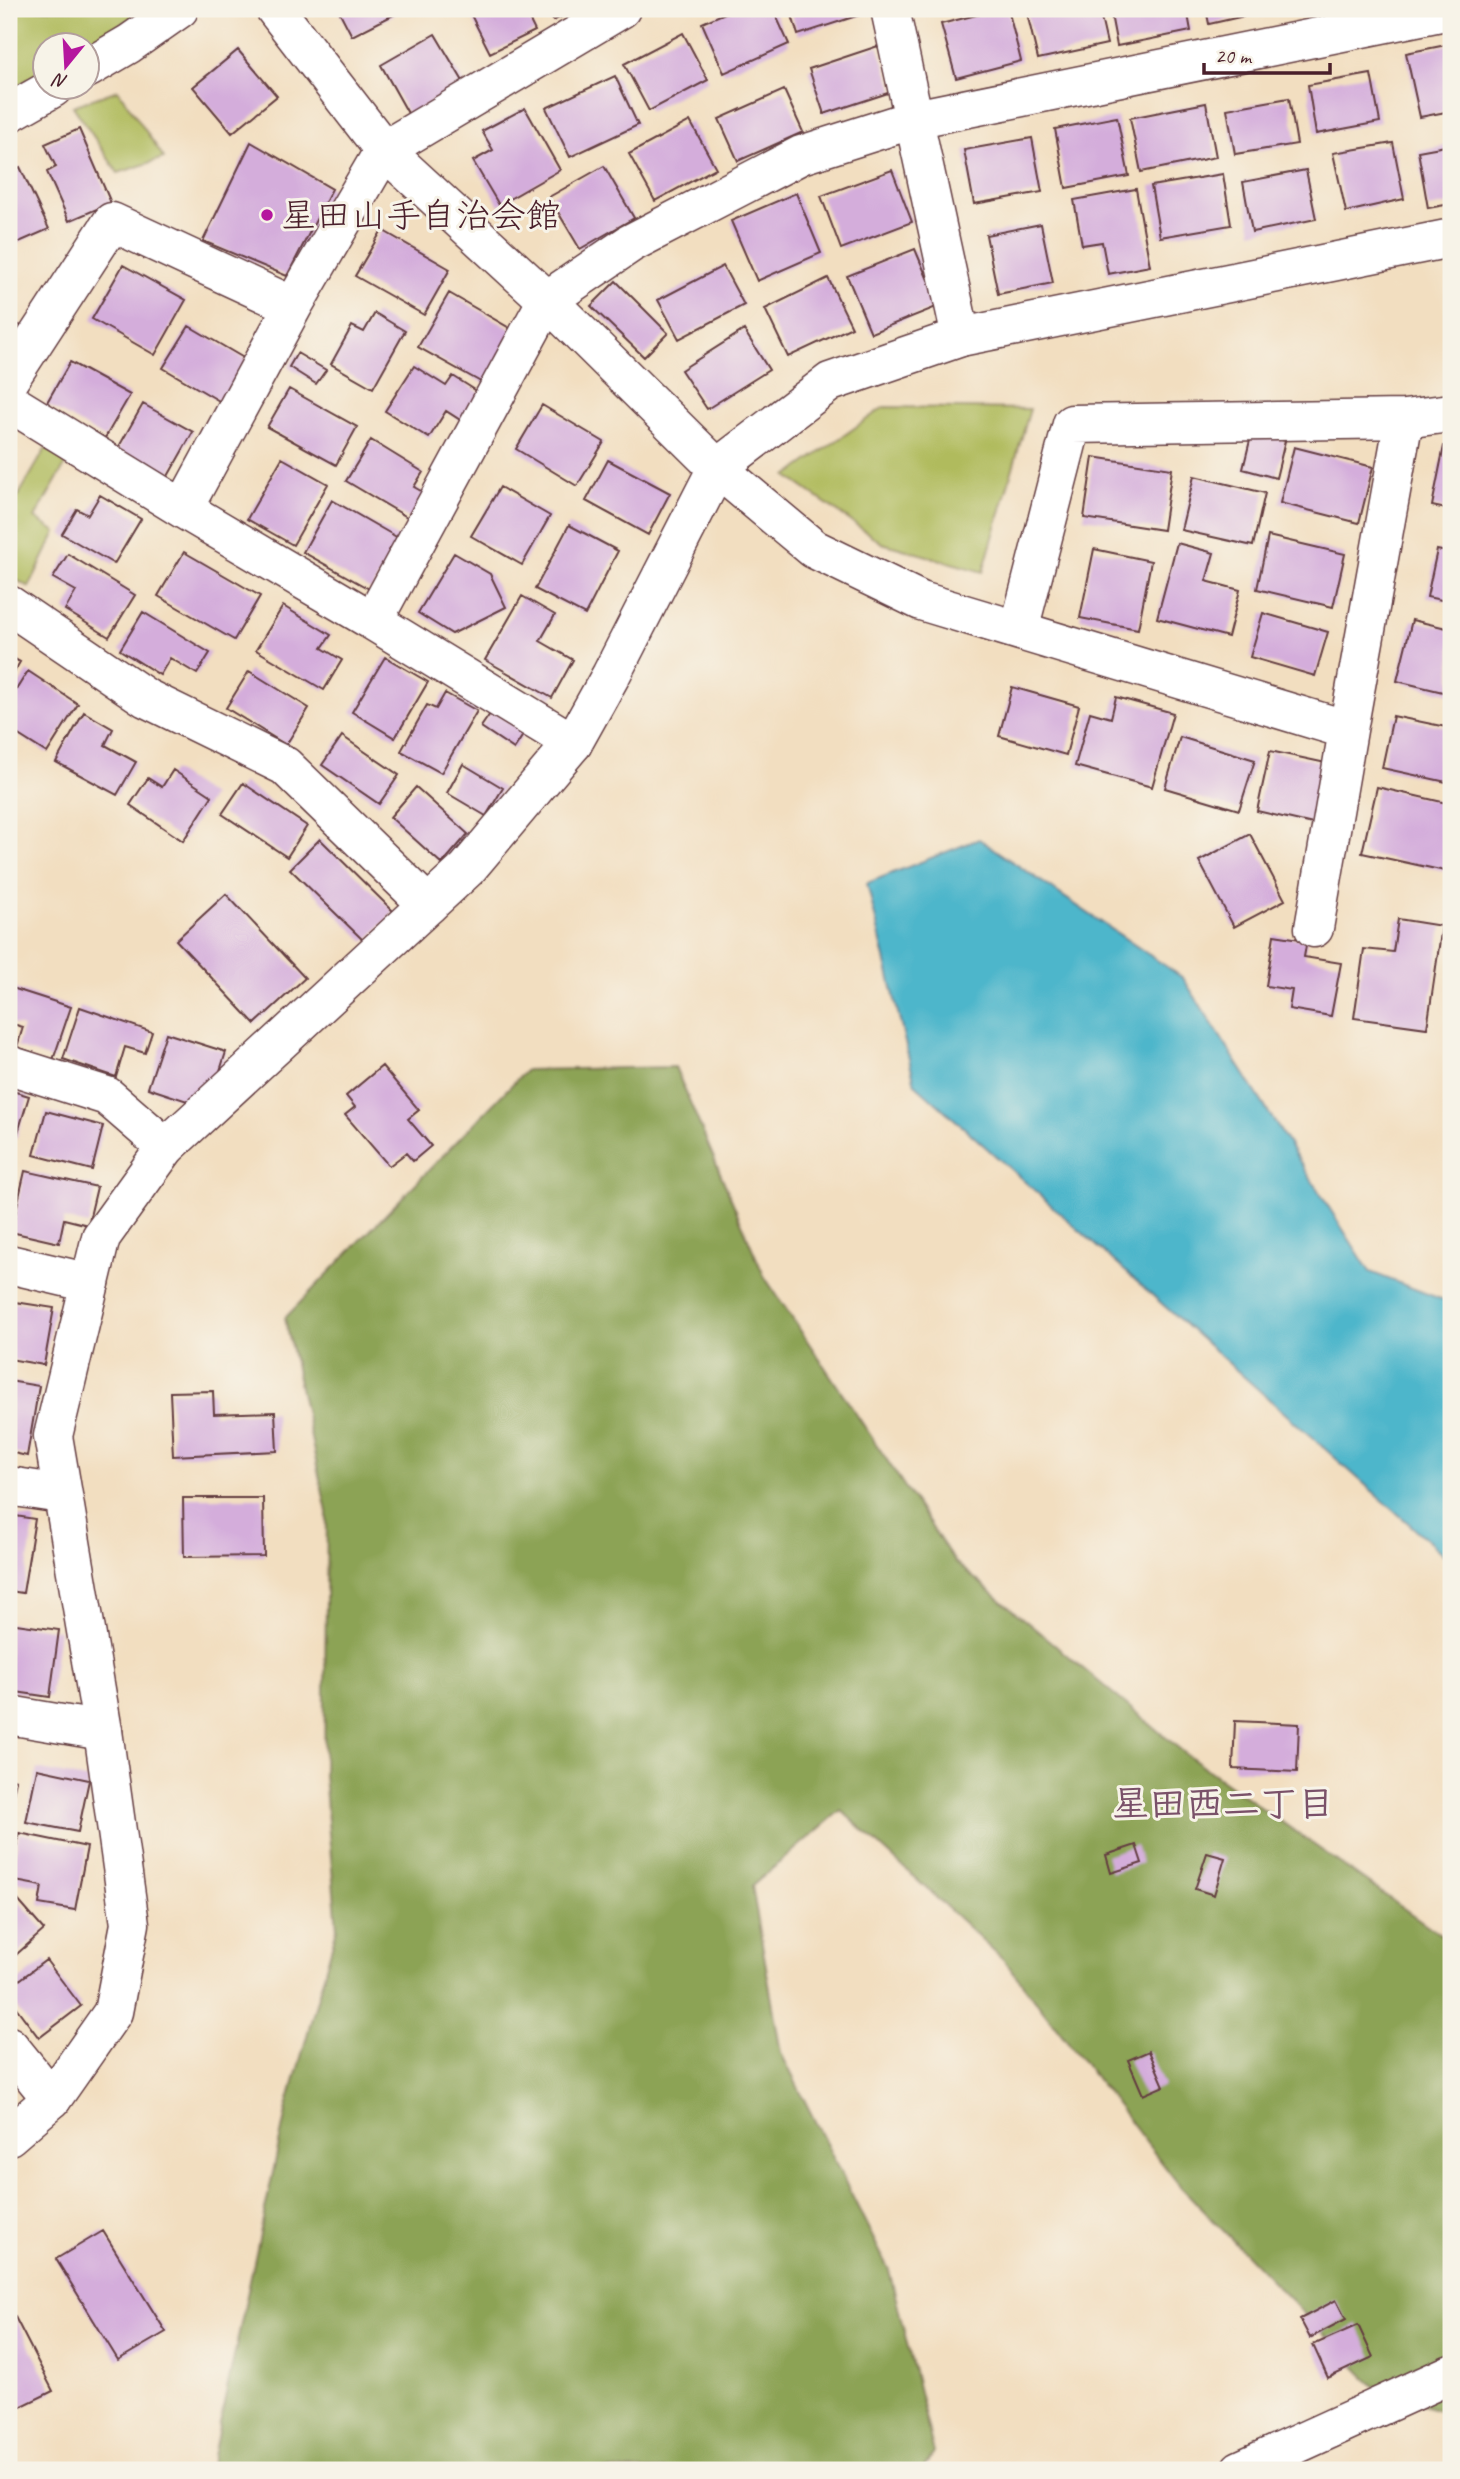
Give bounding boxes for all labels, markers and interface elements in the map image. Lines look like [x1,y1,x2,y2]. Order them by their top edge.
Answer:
north arrow [32,32,102,102]
scale bar [1204,32,1330,76]
text: 20 m [1215,43,1253,69]
text: N [49,67,70,94]
place label: 星田山手自治会館 [281,193,561,238]
marker: 星田山手自治会館 [259,207,275,223]
district label: 星田西二丁目 [1112,1780,1334,1827]

